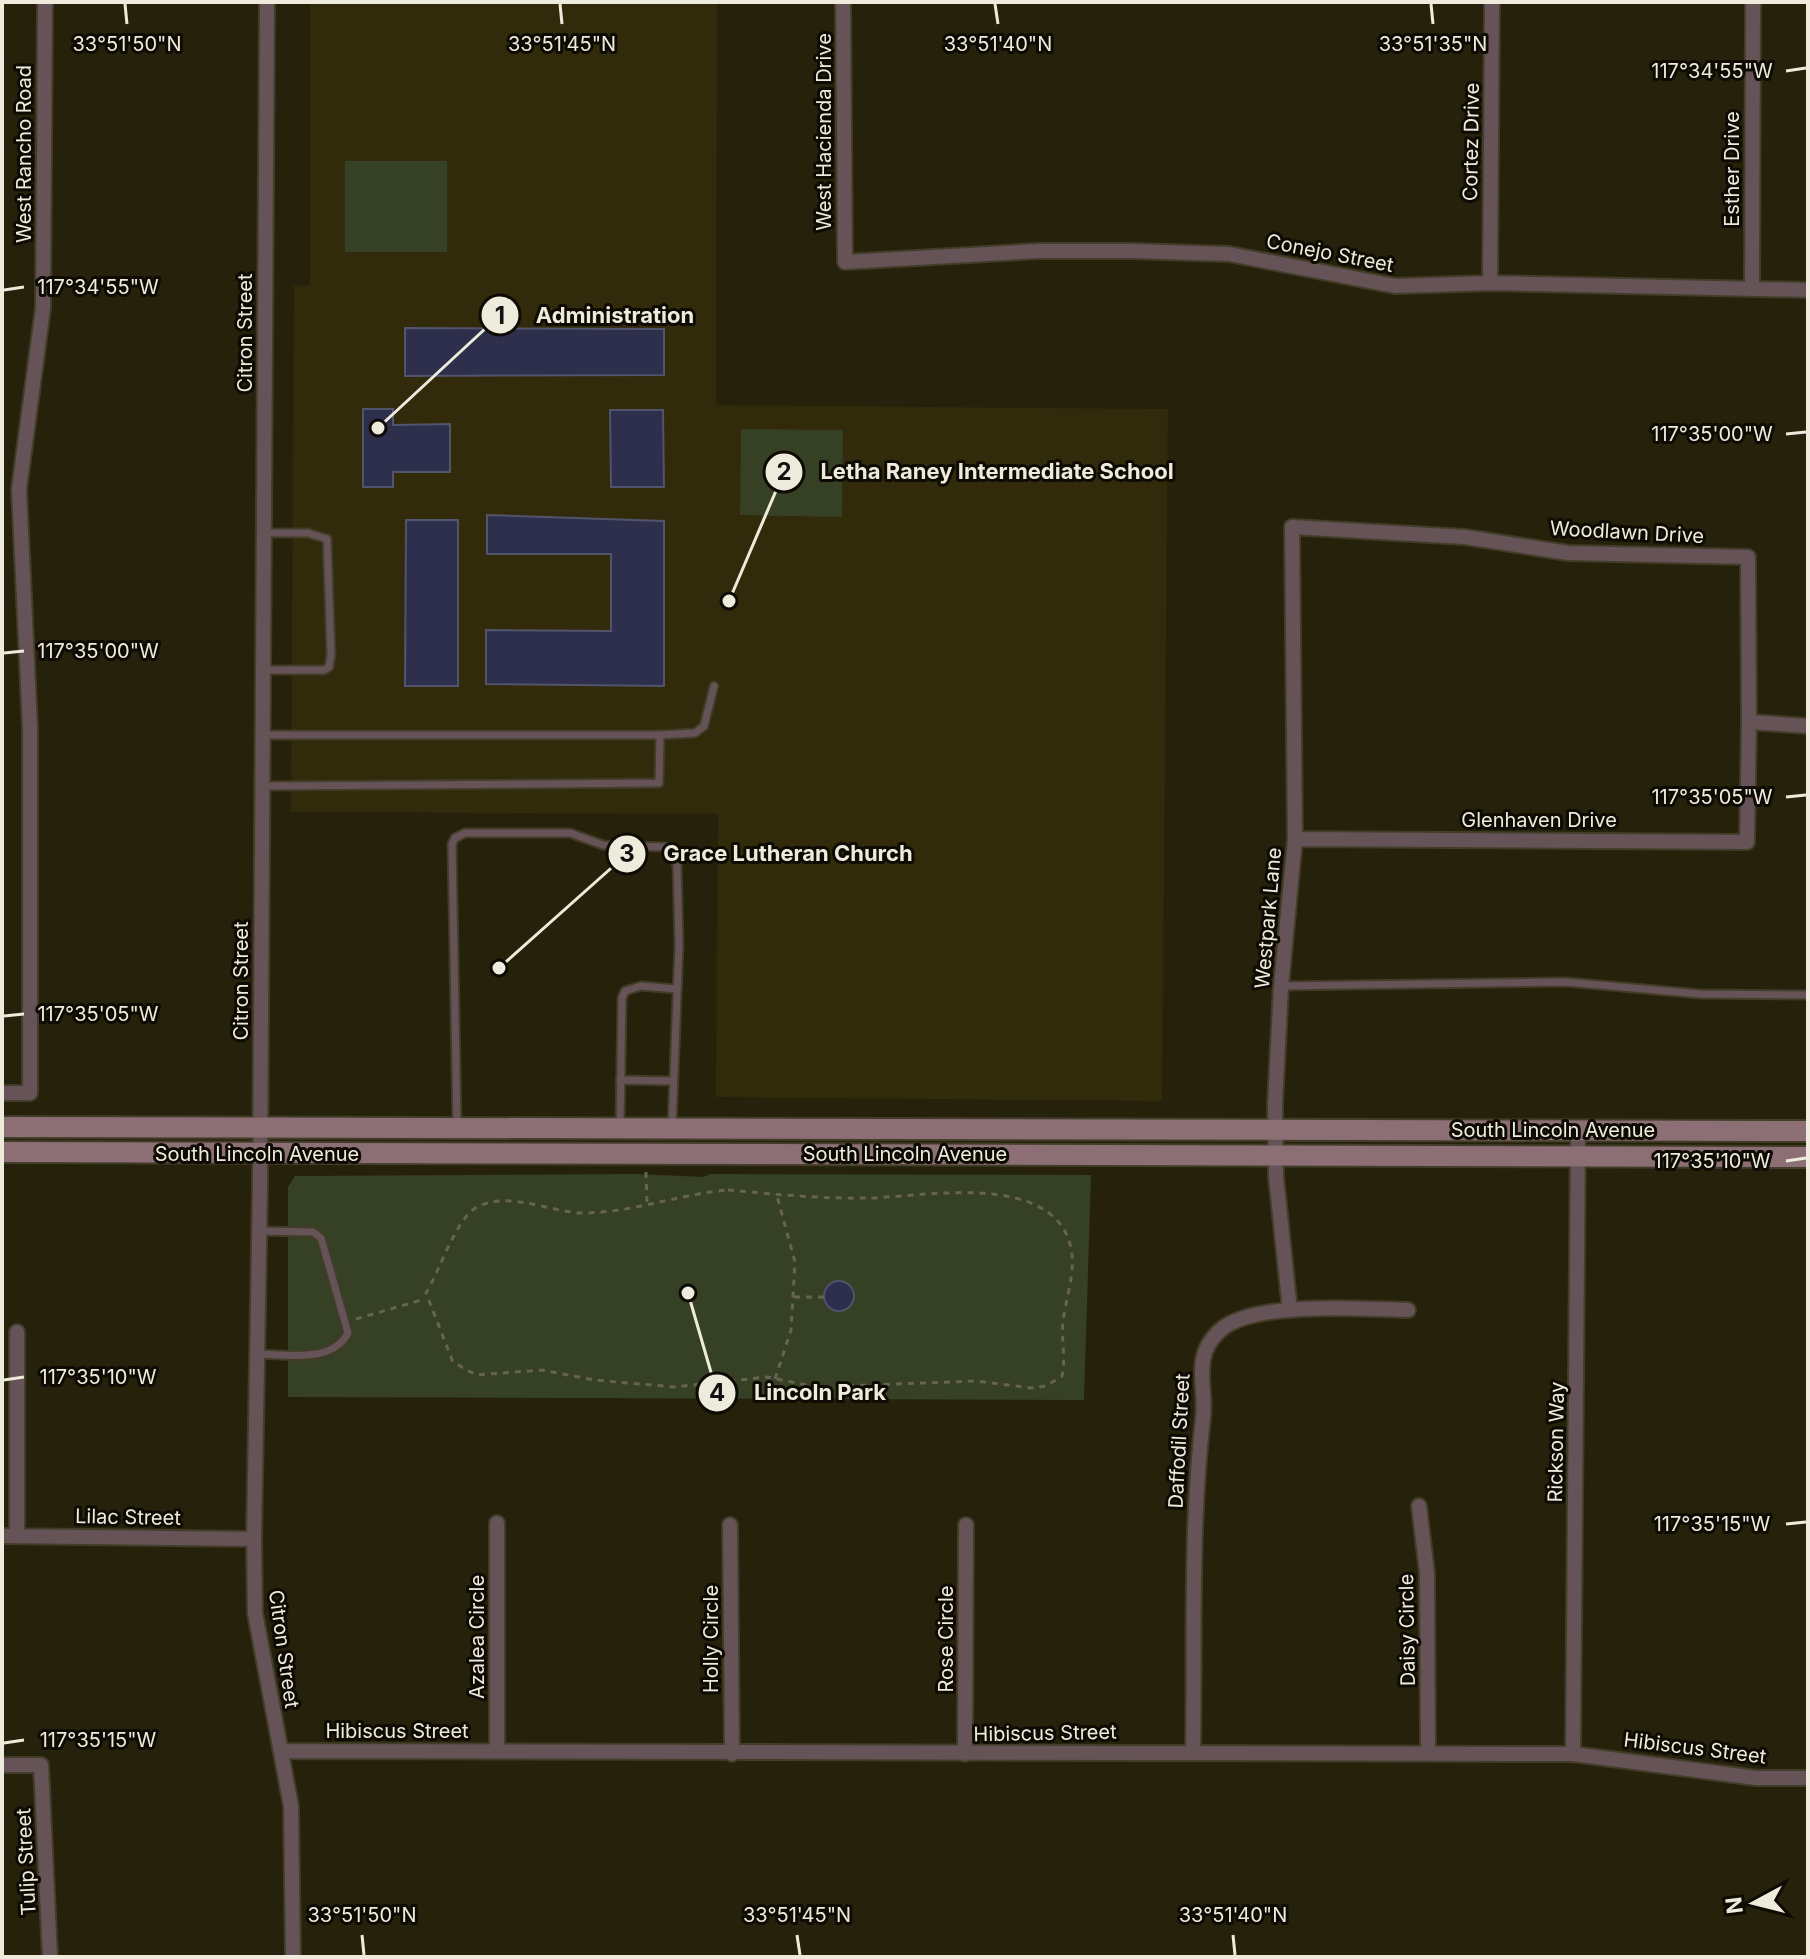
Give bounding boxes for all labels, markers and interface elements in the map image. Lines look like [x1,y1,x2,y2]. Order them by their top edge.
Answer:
text: 33°51'50"N [73,32,181,56]
text: 33°51'45"N [508,32,616,56]
text: 33°51'40"N [944,32,1052,56]
text: 33°51'35"N [1379,32,1487,56]
street label: West Hacienda Drive [812,33,836,231]
text: 117°34'55"W [1651,59,1773,83]
street label: West Rancho Road [12,65,36,243]
street label: Cortez Drive [1458,83,1484,201]
street label: Esther Drive [1720,111,1744,227]
street label: Conejo Street [1264,229,1396,277]
street label: Citron Street [233,273,257,393]
text: 117°34'55"W [37,275,159,299]
callout: Administration [480,292,711,338]
text: 1 [495,301,505,330]
text: Administration [536,302,694,328]
text: 117°35'00"W [1651,422,1773,446]
callout: Letha Raney Intermediate School [764,449,1189,495]
text: 2 [776,457,792,486]
text: Letha Raney Intermediate School [820,458,1174,484]
street label: Woodlawn Drive [1549,516,1705,548]
text: 117°35'00"W [37,639,159,663]
text: 117°35'05"W [1651,785,1773,809]
street label: Glenhaven Drive [1461,808,1617,832]
callout: Grace Lutheran Church [607,831,928,877]
text: 3 [619,839,635,868]
text: Grace Lutheran Church [663,840,913,866]
street label: Westpark Lane [1250,846,1286,990]
street label: Citron Street [229,921,253,1041]
text: 117°35'05"W [37,1002,159,1026]
street label: South Lincoln Avenue [1451,1118,1655,1142]
street label: South Lincoln Avenue [155,1142,359,1166]
street label: South Lincoln Avenue [803,1142,1007,1166]
text: 117°35'10"W [1654,1149,1771,1173]
text: 117°35'10"W [40,1365,157,1389]
callout: Lincoln Park [697,1370,902,1416]
street label: Daffodil Street [1163,1372,1195,1509]
text: 4 [709,1378,725,1407]
text: Lincoln Park [754,1379,886,1405]
street label: Rickson Way [1543,1381,1569,1503]
street label: Lilac Street [75,1504,182,1530]
text: 117°35'15"W [1654,1512,1771,1536]
street label: Daisy Circle [1394,1574,1420,1686]
street label: Azalea Circle [465,1575,489,1699]
street label: Holly Circle [699,1585,723,1693]
street label: Rose Circle [934,1586,958,1693]
street label: Citron Street [264,1588,304,1710]
street label: Hibiscus Street [325,1719,469,1743]
street label: Hibiscus Street [973,1720,1117,1746]
street label: Hibiscus Street [1622,1727,1768,1769]
text: 117°35'15"W [40,1728,157,1752]
street label: Tulip Street [11,1807,41,1916]
north arrow [1714,1863,1794,1943]
text: N [1720,1896,1748,1915]
text: 33°51'50"N [308,1903,416,1927]
text: 33°51'45"N [743,1903,851,1927]
text: 33°51'40"N [1179,1903,1287,1927]

